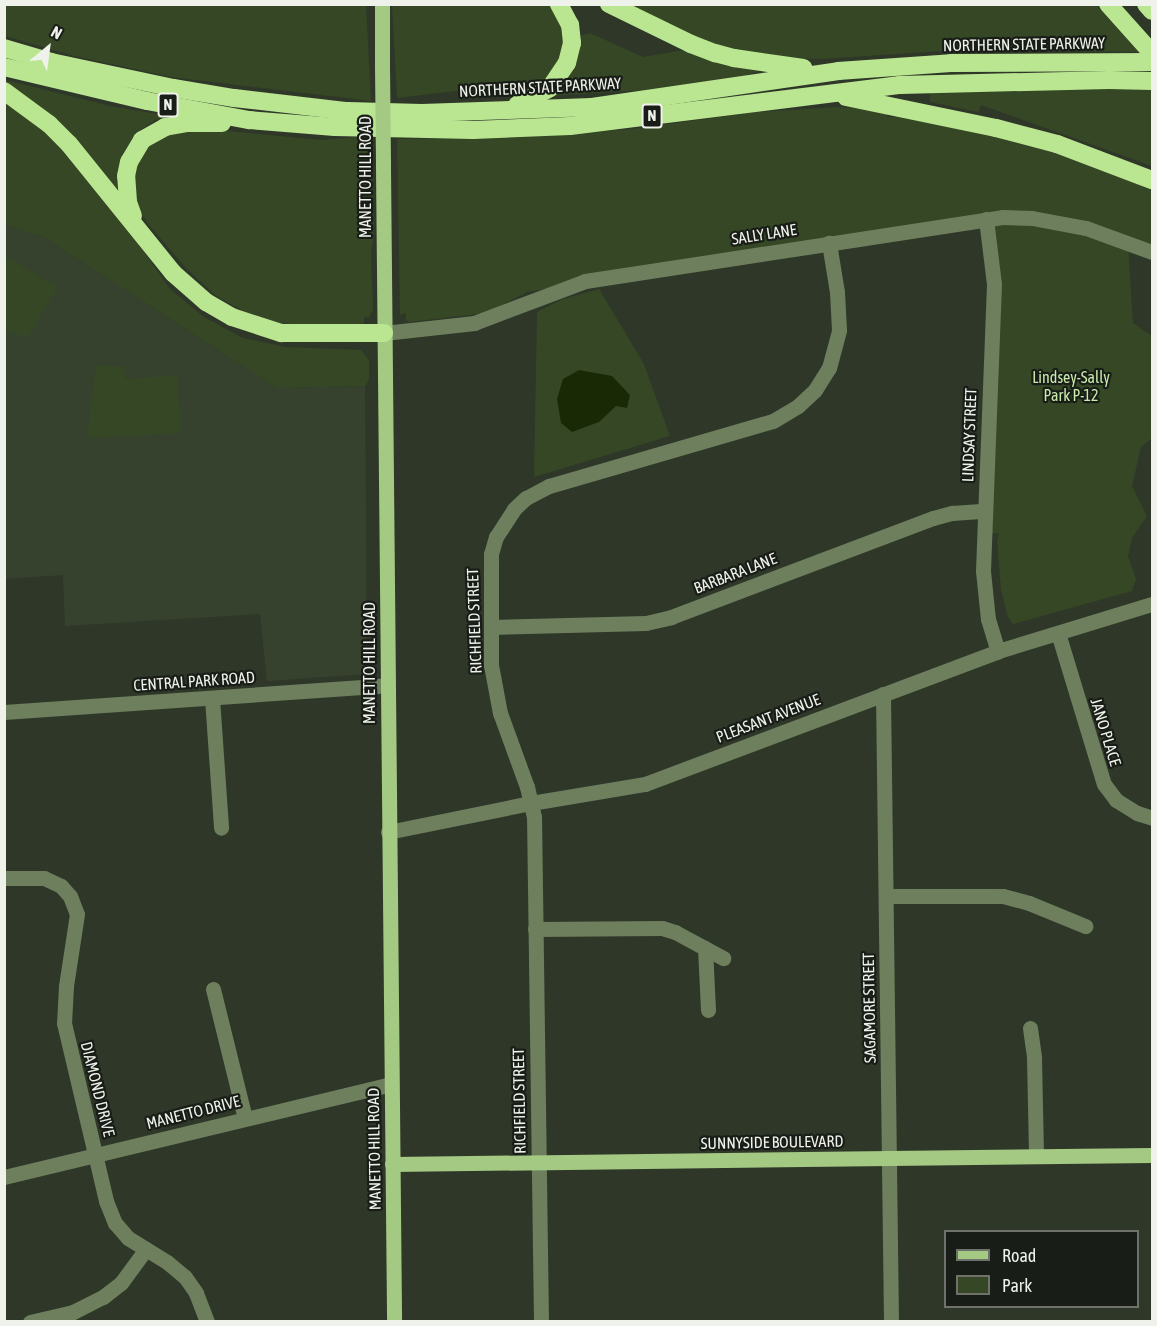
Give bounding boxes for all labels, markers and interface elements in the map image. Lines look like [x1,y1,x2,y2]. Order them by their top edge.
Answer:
north arrow [18,18,78,78]
text: N [48,22,65,42]
street label: NORTHERN STATE PARKWAY [943,33,1105,55]
street label: NORTHERN STATE PARKWAY [459,73,621,101]
road number: N [158,93,178,117]
road number: N [642,104,662,128]
street label: MANETTO HILL ROAD [355,116,375,238]
street label: SALLY LANE [730,219,798,249]
park label: Lindsey-Sally Park P-12 [1032,367,1110,405]
street label: LINDSAY STREET [958,388,980,482]
street label: BARBARA LANE [691,548,779,598]
street label: RICHFIELD STREET [463,568,485,674]
street label: MANETTO HILL ROAD [359,602,379,724]
street label: CENTRAL PARK ROAD [133,667,255,695]
street label: PLEASANT AVENUE [713,689,823,747]
street label: JANO PLACE [1087,696,1125,768]
street label: SAGAMORE STREET [858,953,880,1063]
street label: DIAMOND DRIVE [77,1040,119,1138]
street label: RICHFIELD STREET [508,1048,530,1154]
street label: MANETTO HILL ROAD [363,1088,385,1210]
street label: MANETTO DRIVE [144,1091,242,1133]
street label: SUNNYSIDE BOULEVARD [701,1131,843,1153]
legend [944,1230,1139,1308]
text: Road [1002,1245,1036,1266]
text: Park [1002,1275,1032,1296]

